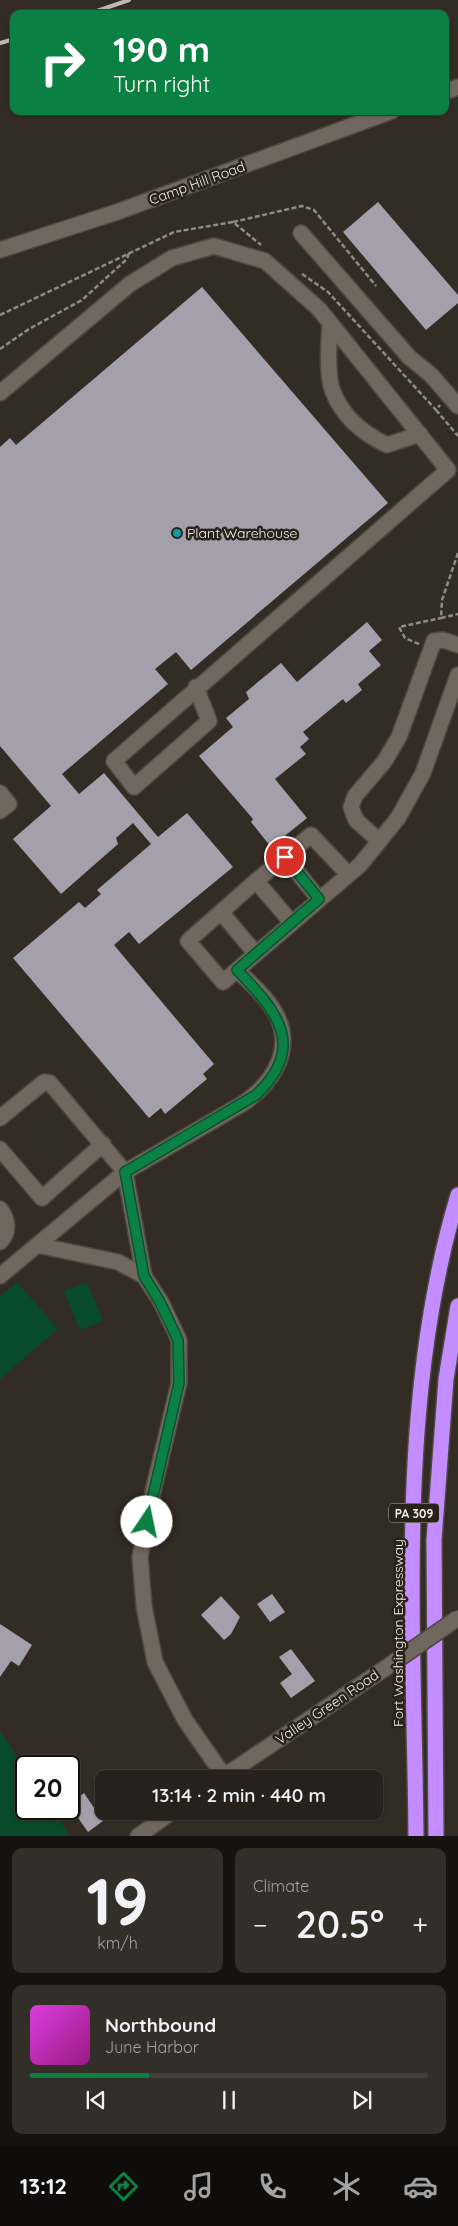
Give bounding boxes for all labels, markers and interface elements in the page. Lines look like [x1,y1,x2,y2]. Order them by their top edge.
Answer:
text: 190 m [113,27,210,71]
icon: right [30,30,95,95]
text: Turn right [113,70,210,98]
street label: Camp Hill Road [147,157,247,209]
place label: Plant Warehouse [187,524,298,542]
marker: Plant Warehouse [171,527,183,539]
pin [264,836,306,878]
icon: arrive [271,843,299,871]
position arrow [120,1495,172,1547]
road number: PA 309 [389,1504,439,1522]
street label: Fort Washington Expressway [389,1539,407,1727]
street label: Valley Green Road [272,1666,382,1748]
speed limit sign: 20 [15,1755,80,1820]
text: 13:14 · 2 min · 440 m [152,1783,326,1807]
text: 19 [86,1860,149,1941]
text: Climate [253,1876,309,1896]
text: 20.5° [295,1900,384,1948]
text: − [253,1907,268,1942]
text: + [412,1907,428,1942]
text: km/h [97,1933,138,1953]
text: Northbound [105,2013,216,2037]
text: June Harbor [105,2037,199,2057]
icon: previous [82,2086,110,2114]
icon: pause [215,2086,243,2114]
icon: next [348,2086,376,2114]
icon: directions [106,2169,141,2204]
icon: music [181,2169,216,2204]
icon: phone [255,2169,290,2204]
icon: climate [329,2169,364,2204]
icon: car [403,2169,438,2204]
text: 13:12 [20,2172,67,2200]

